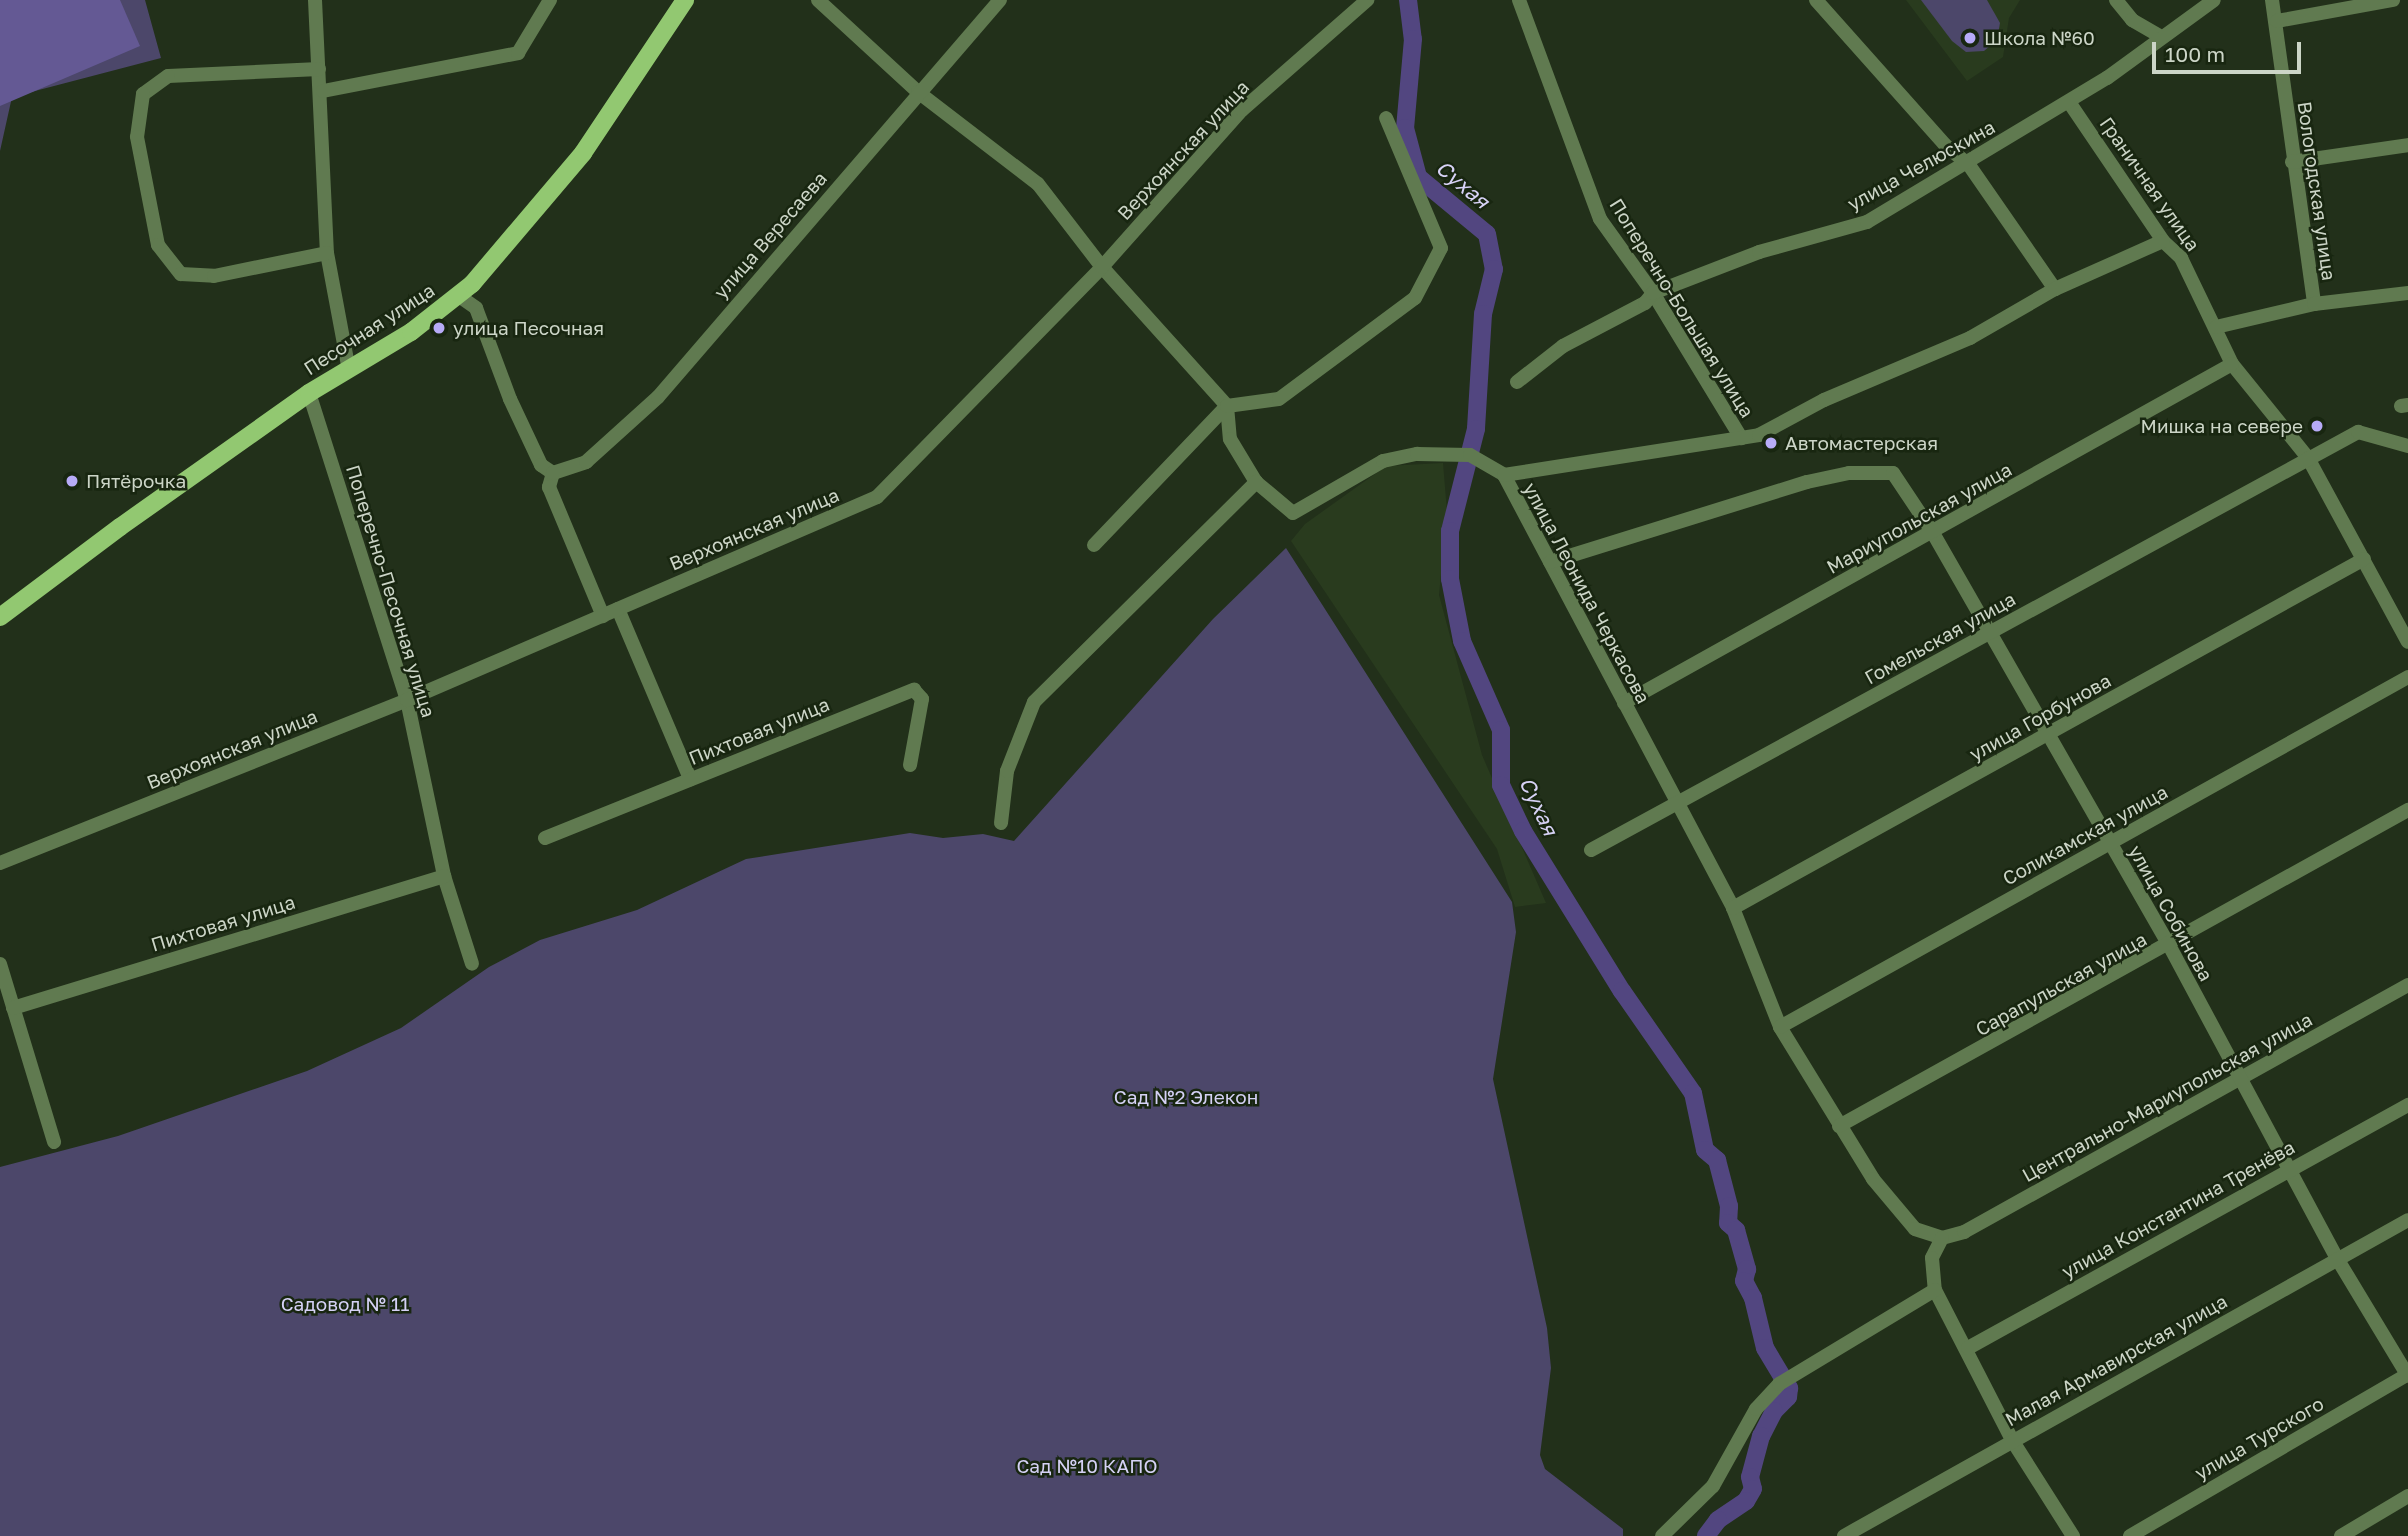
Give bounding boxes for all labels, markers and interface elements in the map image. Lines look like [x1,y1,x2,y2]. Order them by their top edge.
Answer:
place label: Школа №60 [1984,27,2095,49]
scale bar [2156,28,2305,72]
marker: Школа №60 [1962,30,1978,46]
text: 100 m [2165,41,2225,67]
street label: Верхоянская улица [1113,76,1253,224]
street label: Вологодская улица [2293,100,2341,282]
street label: Граничная улица [2095,113,2205,255]
street label: улица Челюскина [1843,115,1999,215]
water label: Сухая [1431,155,1495,213]
street label: улица Вересаева [709,167,831,303]
street label: Поперечно-Большая улица [1605,194,1759,422]
street label: Песочная улица [299,278,439,380]
place label: улица Песочная [453,317,604,339]
marker: улица Песочная [431,320,447,336]
place label: Мишка на севере [2141,415,2303,437]
marker: Мишка на севере [2309,418,2325,434]
place label: Автомастерская [1785,432,1938,454]
marker: Автомастерская [1763,435,1779,451]
street label: Мариупольская улица [1823,458,2015,578]
street label: Поперечно-Песочная улица [342,462,440,720]
place label: Пятёрочка [86,470,186,492]
marker: Пятёрочка [64,473,80,489]
street label: улица Леонида Черкасова [1519,479,1655,707]
street label: Верхоянская улица [666,483,842,575]
street label: Гомельская улица [1861,587,2019,689]
street label: улица Горбунова [1965,669,2115,765]
street label: Пихтовая улица [685,692,833,770]
street label: Верхоянская улица [143,704,321,794]
water label: Сухая [1515,773,1563,839]
street label: Соликамская улица [1999,780,2171,890]
street label: улица Собинова [2124,841,2218,985]
street label: Пихтовая улица [148,890,298,956]
street label: Сарапульская улица [1971,927,2151,1041]
street label: Центрально-Мариупольская улица [2018,1008,2316,1186]
park label: Сад №2 Элекон [1114,1086,1258,1108]
street label: улица Константина Тренёва [2058,1135,2298,1283]
street label: Малая Армавирская улица [2001,1289,2231,1431]
park label: Садовод № 11 [281,1293,409,1315]
street label: улица Турского [2190,1392,2328,1484]
park label: Сад №10 КАПО [1016,1455,1158,1477]

